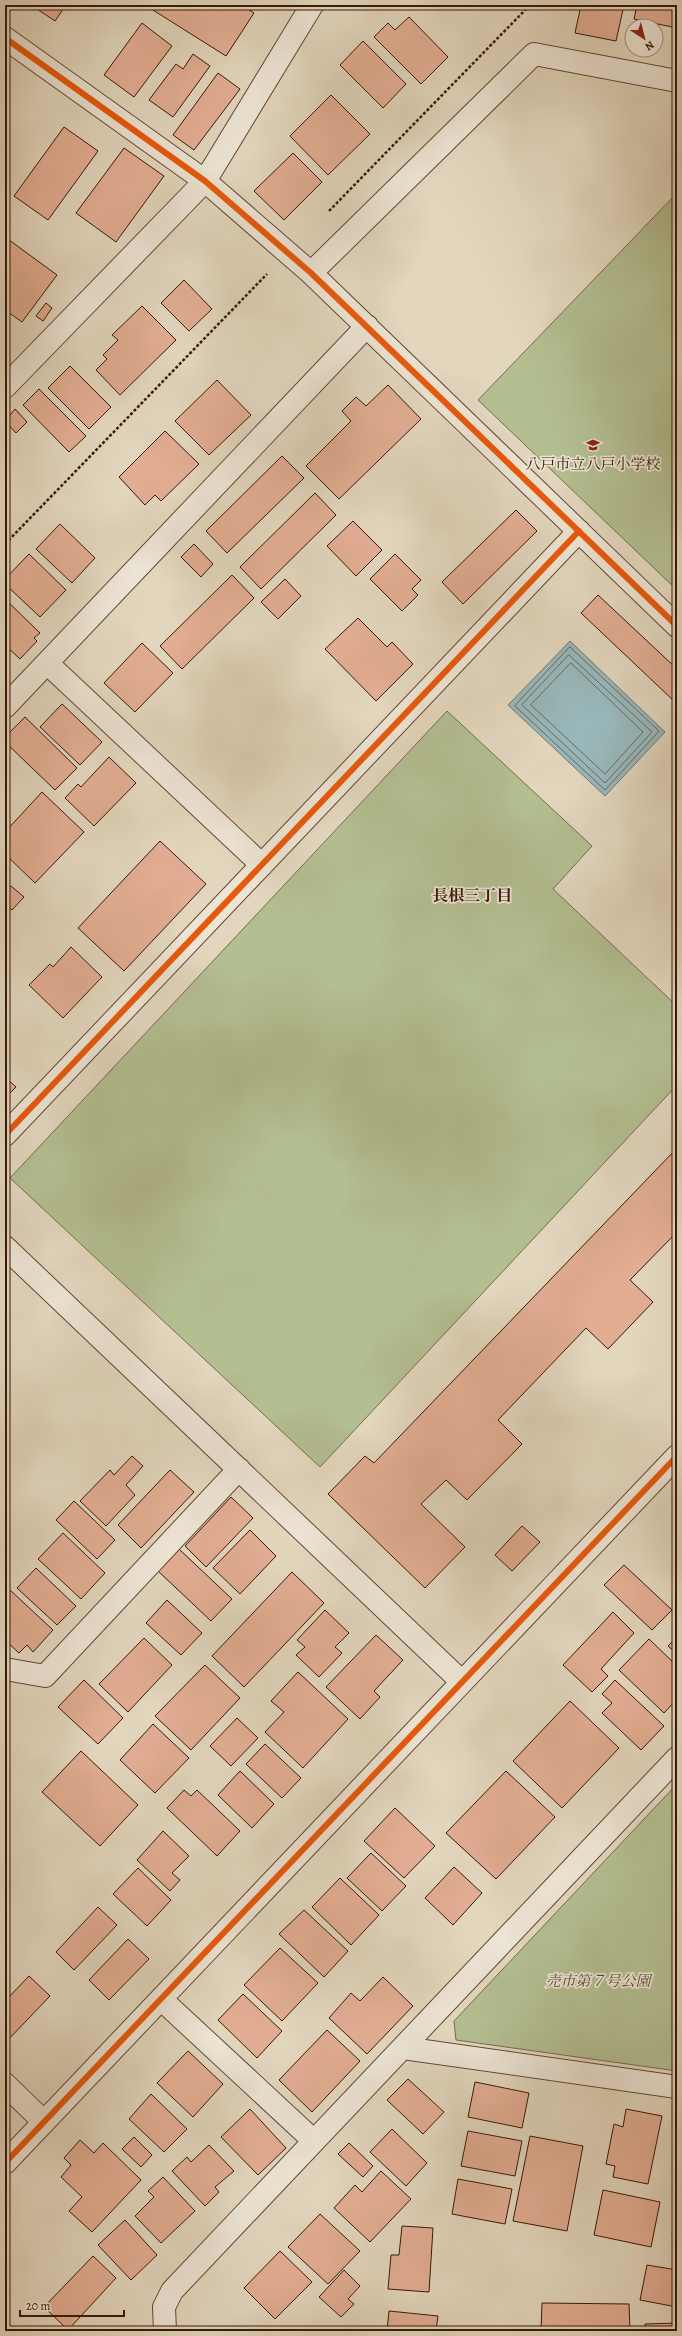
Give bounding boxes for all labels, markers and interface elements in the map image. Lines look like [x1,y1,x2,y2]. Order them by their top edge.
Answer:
north arrow [624,18,664,58]
text: N [642,37,657,54]
school or university icon: 八戸市立八戸小学校 [585,437,601,453]
place label: 八戸市立八戸小学校 [525,454,661,474]
district label: 長根三丁目 [432,885,512,907]
park label: 売市第７号公園 [545,1971,653,1991]
scale bar [20,2292,124,2318]
text: 20 m [26,2298,50,2314]

